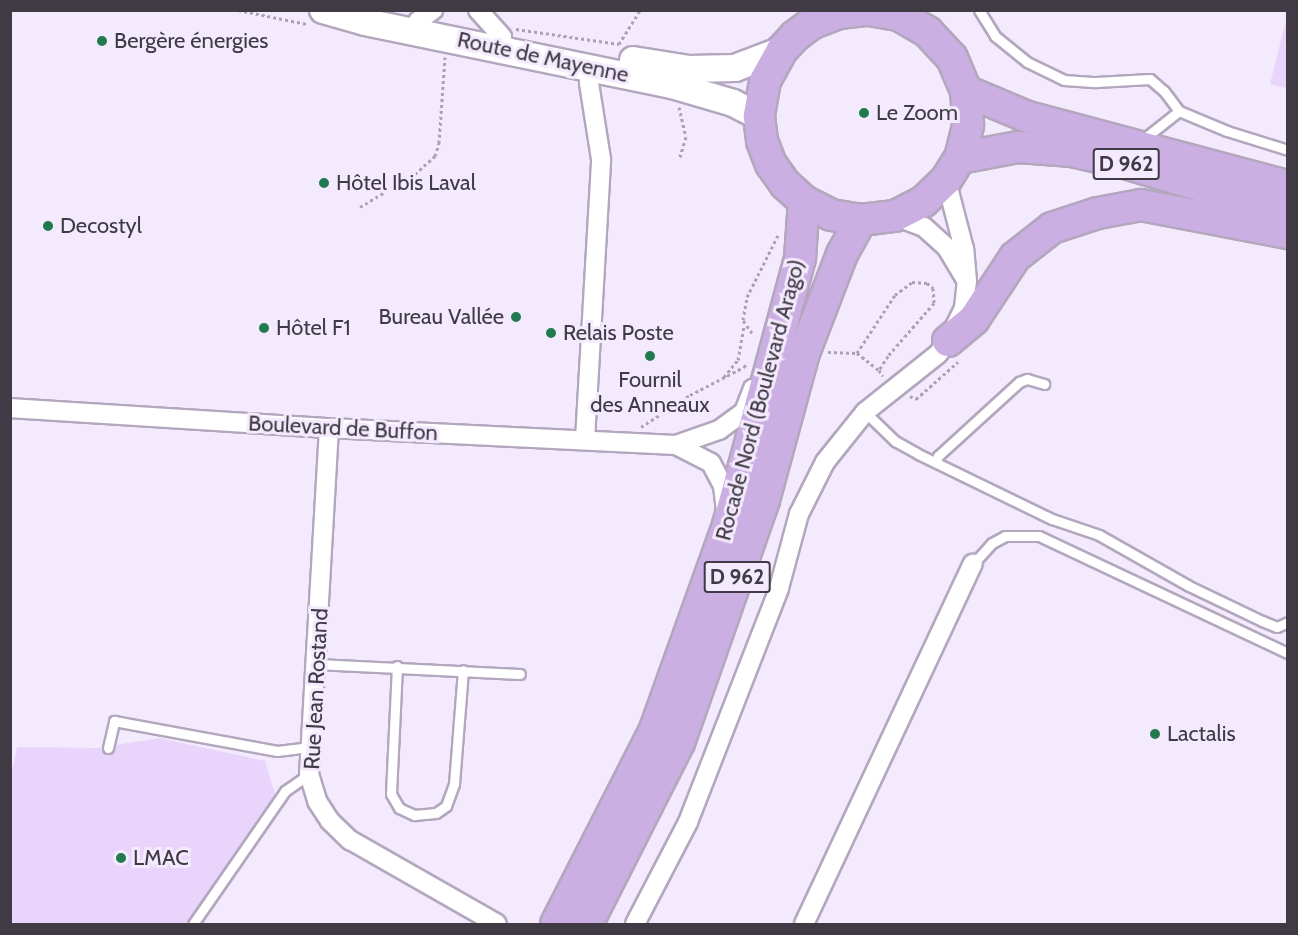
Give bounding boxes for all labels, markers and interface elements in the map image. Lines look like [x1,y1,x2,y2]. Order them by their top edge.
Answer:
street label: Route de Mayenne [455,26,631,88]
place label: Bergère énergies [114,28,268,54]
marker: Bergère énergies [95,34,109,48]
place label: Le Zoom [876,100,958,126]
marker: Le Zoom [857,106,871,120]
road number: D 962 [1092,146,1160,182]
place label: Hôtel Ibis Laval [336,170,476,196]
marker: Hôtel Ibis Laval [317,176,331,190]
place label: Decostyl [60,213,142,239]
marker: Decostyl [41,219,55,233]
street label: Rocade Nord (Boulevard Arago) [710,257,810,543]
place label: Bureau Vallée [379,304,504,330]
marker: Bureau Vallée [509,310,523,324]
place label: Hôtel F1 [276,315,351,341]
place label: Relais Poste [563,320,674,346]
marker: Hôtel F1 [257,321,271,335]
marker: Relais Poste [544,326,558,340]
marker: Fournil des Anneaux [643,349,657,363]
place label: Fournil des Anneaux [590,366,710,418]
street label: Boulevard de Buffon [248,410,438,446]
road number: D 962 [702,559,771,595]
street label: Rue Jean Rostand [299,608,333,770]
place label: Lactalis [1167,721,1236,747]
marker: Lactalis [1148,727,1162,741]
place label: LMAC [133,845,189,871]
marker: LMAC [114,851,128,865]

